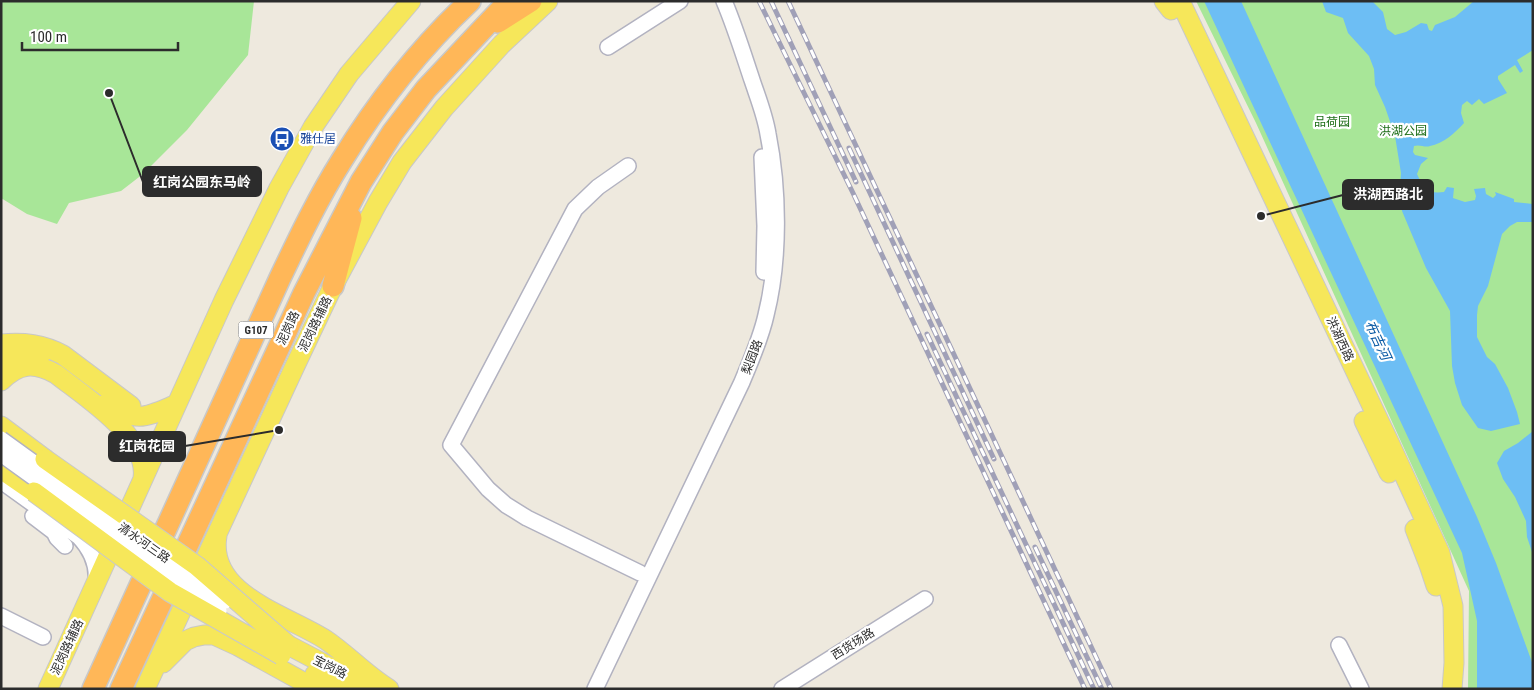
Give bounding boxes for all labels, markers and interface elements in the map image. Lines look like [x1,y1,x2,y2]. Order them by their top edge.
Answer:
scale bar [22,20,179,52]
text: 100 m [30,28,67,46]
park label: 品荷园 [1314,115,1350,129]
park label: 洪湖公园 [1379,124,1427,138]
bus stop icon: 雅仕居 [269,126,295,152]
place label: 雅仕居 [300,132,336,146]
callout: 红岗公园东马岭 [143,167,261,196]
text: 红岗公园东马岭 [153,174,251,190]
callout: 洪湖西路北 [1343,180,1433,209]
text: 洪湖西路北 [1353,186,1423,202]
street label: 泥岗路辅路 [296,294,334,354]
street label: 泥岗路 [274,309,302,347]
street label: 洪湖西路 [1324,314,1356,364]
water label: 布吉河 [1362,318,1395,365]
road number: G107 [238,322,274,338]
street label: 梨园路 [739,338,765,376]
callout: 红岗花园 [109,432,185,461]
text: 红岗花园 [119,438,175,454]
street label: 清水河三路 [115,520,173,566]
street label: 泥岗路辅路 [48,617,86,677]
street label: 西货场路 [829,625,877,663]
street label: 宝岗路 [311,653,349,681]

